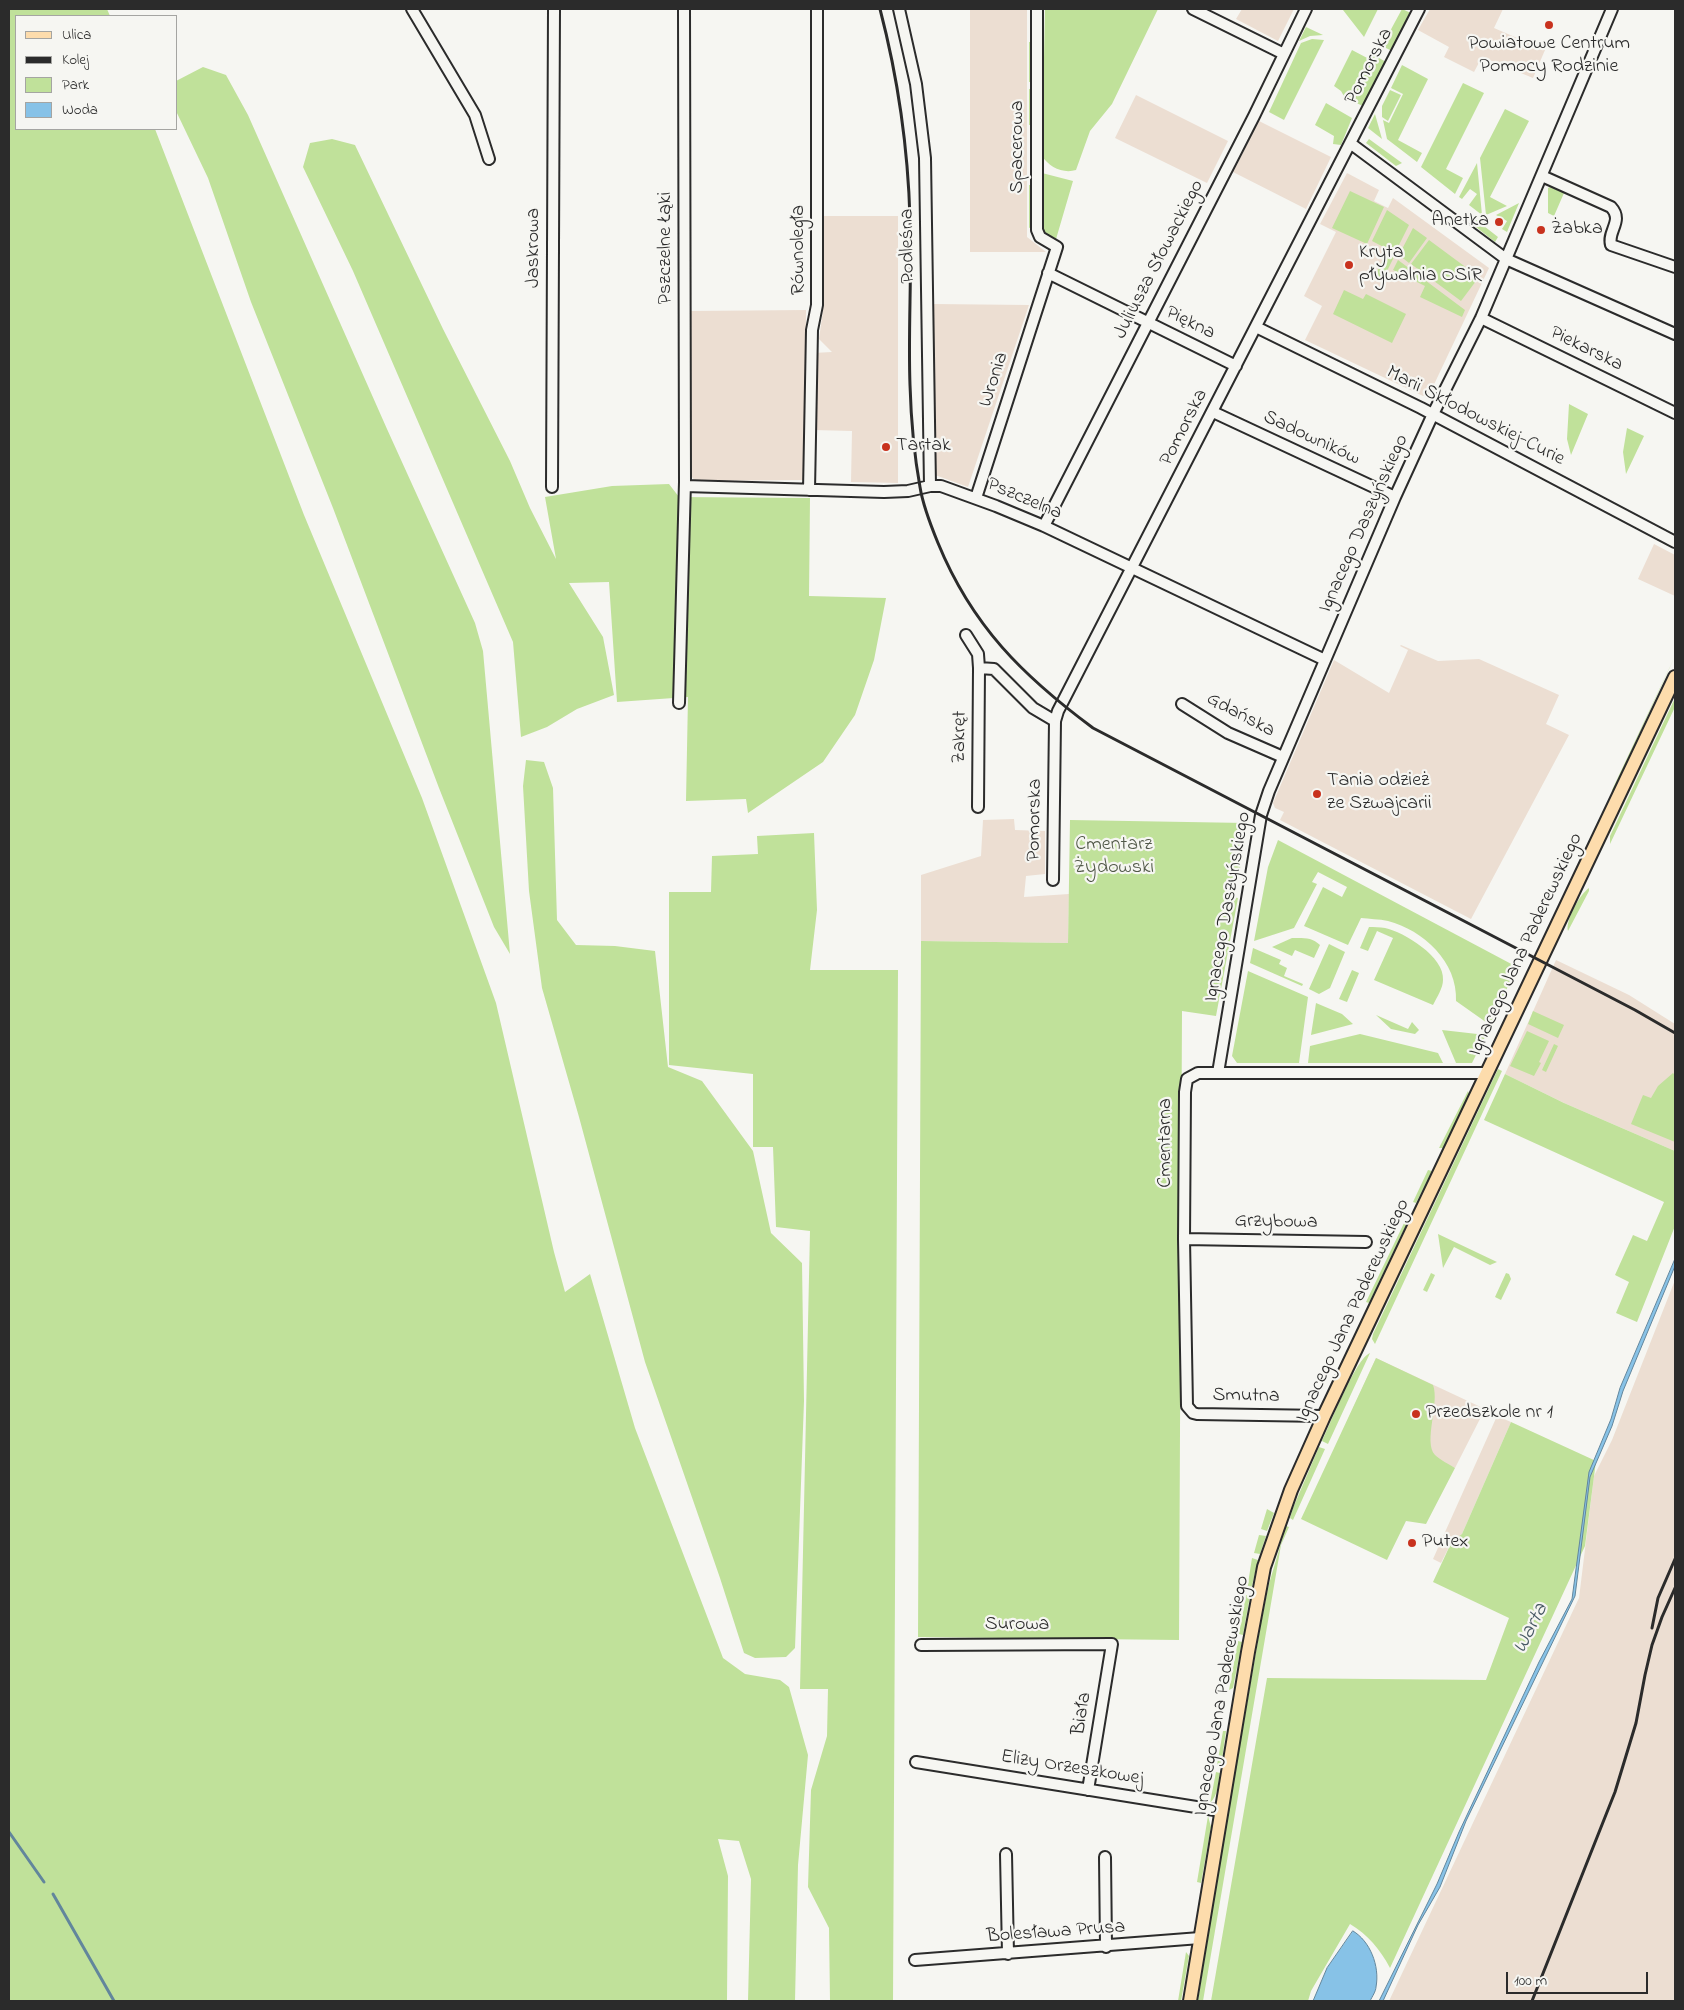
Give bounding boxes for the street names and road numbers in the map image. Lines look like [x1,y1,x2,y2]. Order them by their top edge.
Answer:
street label: Pomorska [1341,25,1399,109]
street label: Spacerowa [1007,101,1031,193]
street label: Juliusza Słowackiego [1110,177,1210,343]
street label: Pszczelne Łąki [655,192,679,304]
street label: Równoległa [788,205,812,295]
street label: Jaskrowa [523,208,547,288]
street label: Podleśna [896,208,922,284]
street label: Piękna [1161,302,1219,346]
street label: Piekarska [1545,322,1627,378]
street label: Wronia [975,349,1015,411]
street label: Marii Skłodowskiej-Curie [1382,362,1568,472]
street label: Pomorska [1156,386,1214,470]
street label: Sadowników [1259,406,1363,472]
street label: Ignacego Daszyńskiego [1315,431,1415,617]
street label: Pszczelna [983,473,1065,527]
street label: Gdańska [1202,688,1278,744]
street label: Zakręt [949,710,973,764]
street label: Pomorska [1023,778,1049,862]
street label: Ignacego Daszyńskiego [1200,810,1258,1004]
street label: Ignacego Jana Paderewskiego [1465,830,1589,1060]
street label: Cmentarna [1155,1098,1179,1188]
street label: Ignacego Jana Paderewskiego [1292,1196,1416,1426]
street label: Grzybowa [1234,1210,1318,1236]
street label: Smutna [1212,1384,1280,1410]
street label: Ignacego Jana Paderewskiego [1190,1574,1256,1818]
street label: Surowa [985,1614,1049,1638]
street label: Biała [1068,1691,1098,1737]
street label: Elizy Orzeszkowej [999,1746,1145,1792]
street label: Bolesława Prusa [986,1916,1126,1950]

